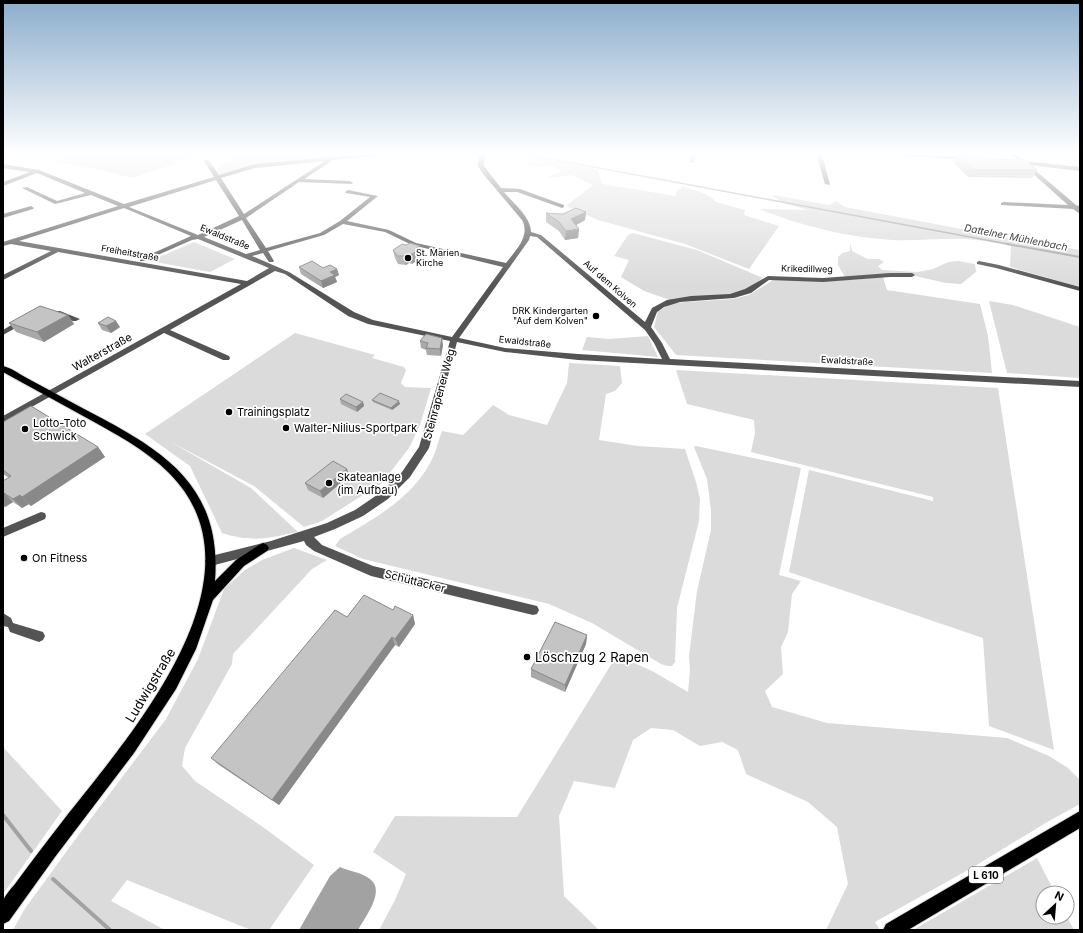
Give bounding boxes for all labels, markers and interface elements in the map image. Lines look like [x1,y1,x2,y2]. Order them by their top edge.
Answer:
water label: Dattelner Mühlenbach [963,221,1069,253]
street label: Ewaldstraße [199,222,252,251]
street label: Freiheitstraße [100,242,160,263]
place label: St. Marien Kirche [416,247,459,268]
marker: St. Marien Kirche [403,253,413,263]
street label: Auf dem Kolven [581,257,639,310]
street label: Krikedillweg [781,263,833,274]
place label: DRK Kindergarten "Auf dem Kolven" [512,305,588,326]
marker: DRK Kindergarten "Auf dem Kolven" [591,311,601,321]
street label: Walterstraße [70,330,134,374]
street label: Ewaldstraße [498,333,552,350]
street label: Steinrapener Weg [420,347,458,441]
street label: Ewaldstraße [821,354,874,367]
place label: Trainingsplatz [237,405,310,419]
marker: Trainingsplatz [224,407,234,417]
place label: Lotto-Toto Schwick [33,416,87,443]
place label: Walter-Nilius-Sportpark [294,421,417,435]
marker: Walter-Nilius-Sportpark [281,423,291,433]
marker: Lotto-Toto Schwick [20,424,30,434]
place label: Skateanlage (im Aufbau) [337,470,401,497]
marker: Skateanlage (im Aufbau) [324,478,334,488]
place label: On Fitness [32,551,87,565]
marker: On Fitness [19,553,29,563]
street label: Schüttacker [383,567,447,595]
street label: Ludwigstraße [122,645,178,725]
place label: Löschzug 2 Rapen [535,649,649,665]
marker: Löschzug 2 Rapen [522,652,532,662]
road number: L 610 [969,867,1003,883]
north arrow [1035,885,1075,925]
text: N [1053,888,1066,904]

